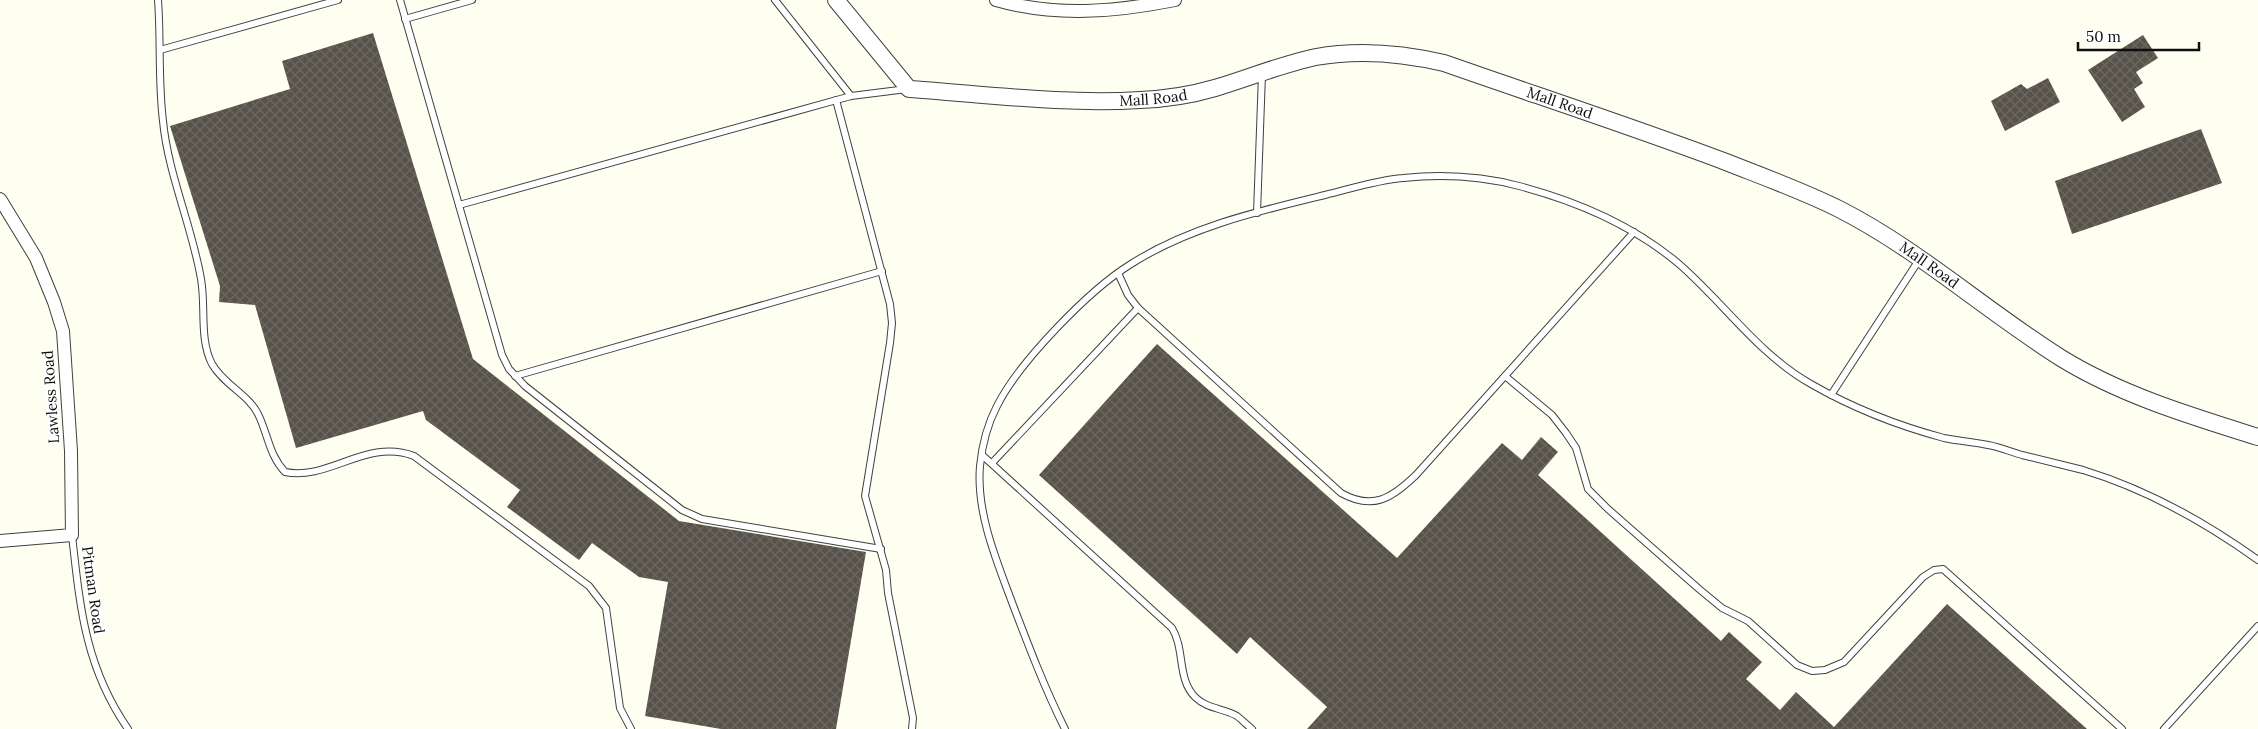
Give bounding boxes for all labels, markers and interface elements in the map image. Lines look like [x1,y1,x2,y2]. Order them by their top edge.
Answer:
scale bar [2078,20,2199,52]
text: 50 m [2086,27,2121,46]
street label: Mall Road [1524,82,1596,123]
street label: Mall Road [1119,85,1189,110]
street label: Mall Road [1896,237,1963,292]
street label: Lawless Road [38,350,63,444]
street label: Pitman Road [78,545,109,635]

